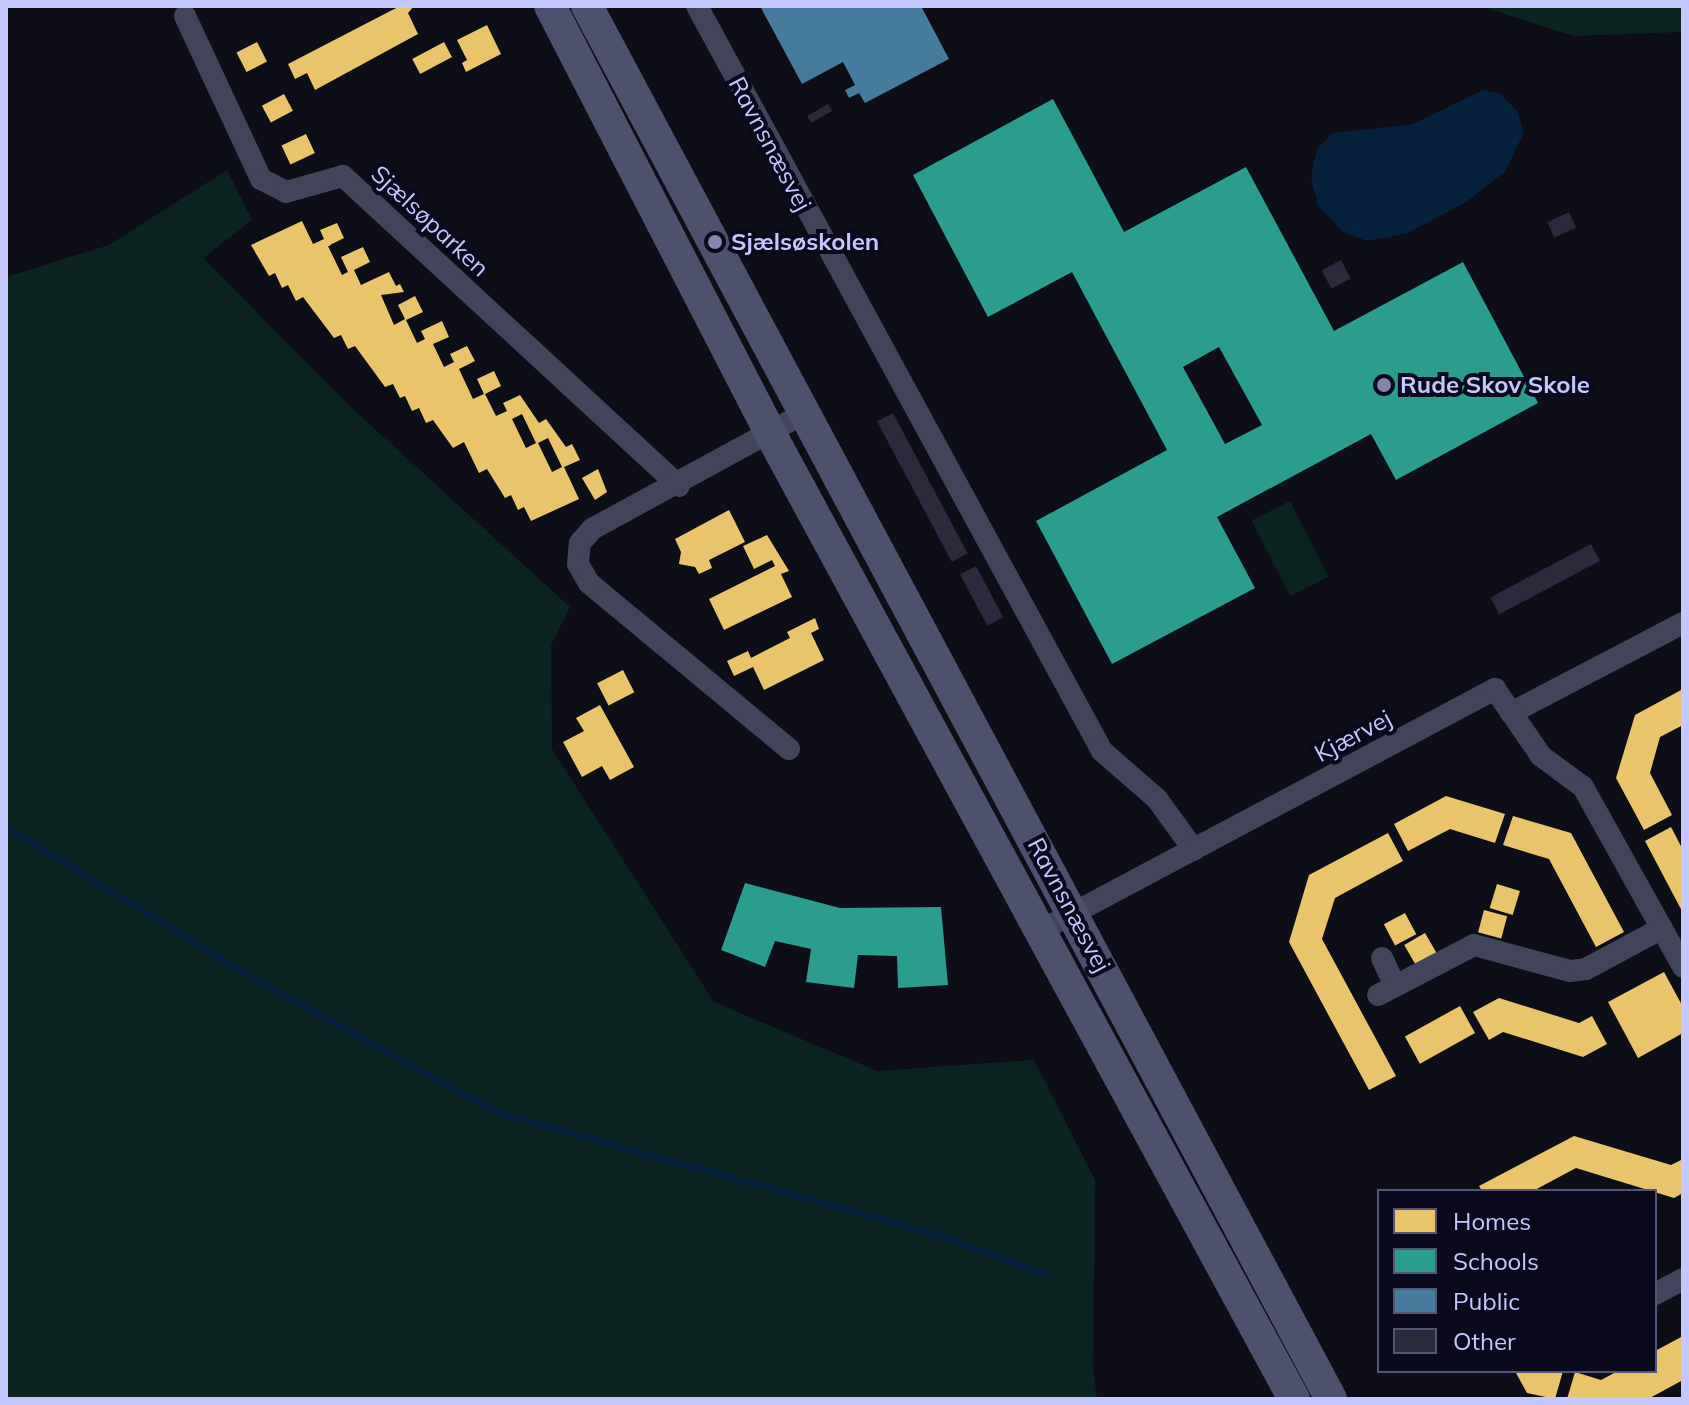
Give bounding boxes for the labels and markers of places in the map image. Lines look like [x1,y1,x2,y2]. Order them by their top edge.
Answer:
place label: Sjælsøskolen [731,228,879,256]
marker: Sjælsøskolen [706,233,724,251]
place label: Rude Skov Skole [1400,371,1590,399]
marker: Rude Skov Skole [1375,376,1393,394]

